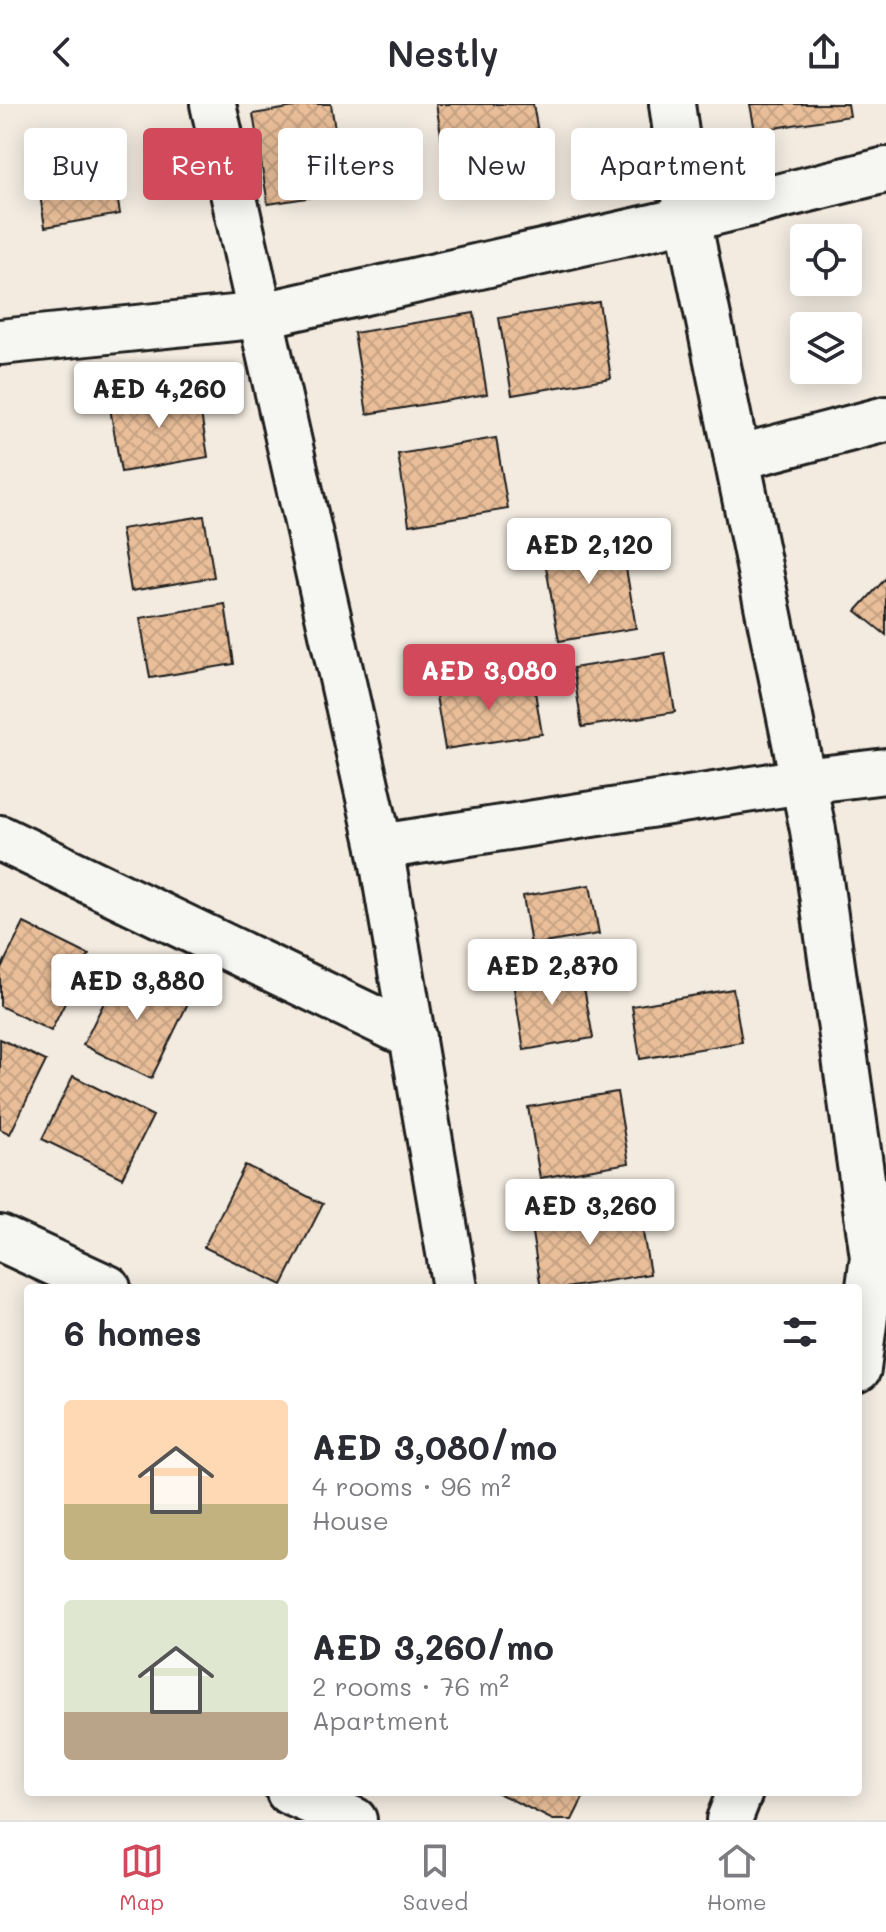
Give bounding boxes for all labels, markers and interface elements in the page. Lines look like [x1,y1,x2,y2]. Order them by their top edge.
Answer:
text: Nestly [387,29,499,76]
icon: back [40,30,84,74]
icon: share [802,30,846,74]
chip: Buy [24,128,127,200]
chip: Rent [143,128,262,200]
chip: Filters [278,128,423,200]
chip: New [439,128,555,200]
chip: Apartment [571,128,775,200]
map controls [790,224,862,384]
button: locate [790,224,862,296]
button: layers [790,312,862,384]
pin: AED 4,260 [67,362,251,430]
text: AED 4,260 [92,371,226,405]
pin: AED 2,120 [497,518,681,586]
text: AED 2,120 [525,527,653,561]
pin: AED 3,080 [397,644,581,712]
text: AED 3,080 [421,653,557,687]
pin: AED 2,870 [460,939,644,1007]
text: AED 2,870 [486,948,618,982]
pin: AED 3,880 [45,954,229,1022]
text: AED 3,880 [69,963,205,997]
pin: AED 3,260 [498,1179,682,1247]
text: AED 3,260 [523,1188,657,1222]
text: 6 homes [64,1310,202,1355]
icon: filters [778,1310,822,1354]
text: AED 3,080/mo [312,1424,557,1469]
icon: home [128,1432,224,1528]
text: 4 rooms · 96 m² [312,1469,511,1503]
text: House [312,1503,389,1537]
text: AED 3,260/mo [312,1624,554,1669]
icon: home [128,1632,224,1728]
text: 2 rooms · 76 m² [312,1669,509,1703]
text: Apartment [312,1703,449,1737]
tab: Map [119,1839,164,1916]
tab: Saved [403,1839,468,1916]
tab: Home [707,1839,767,1916]

